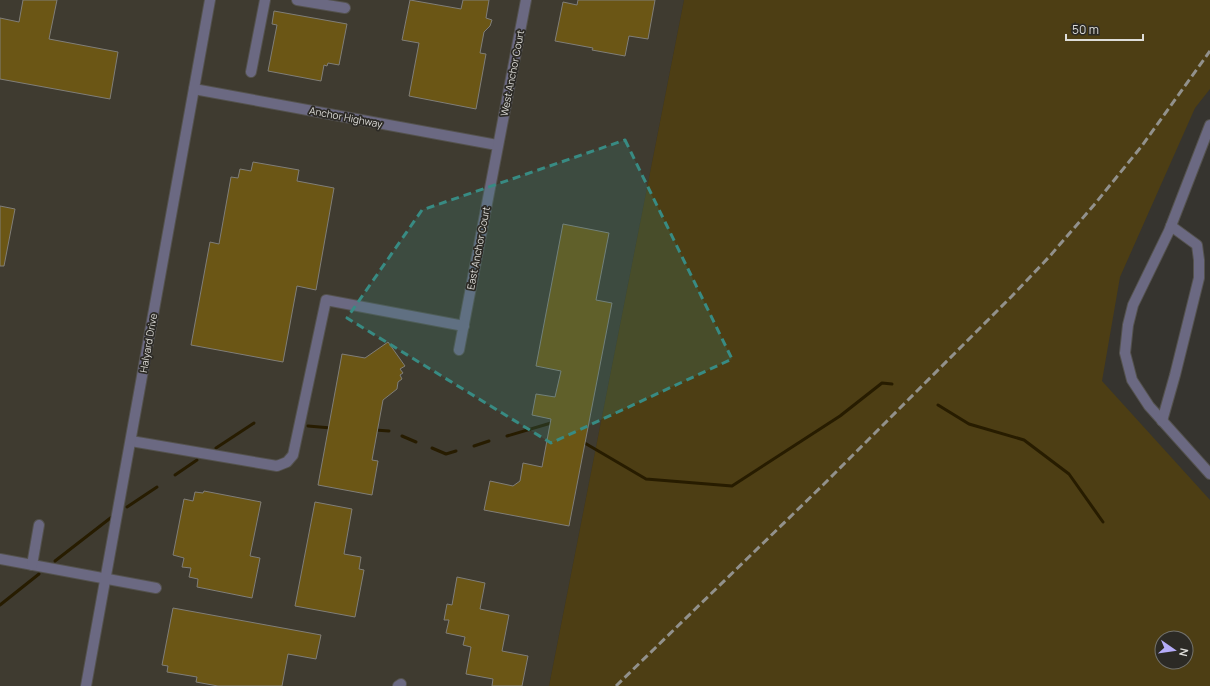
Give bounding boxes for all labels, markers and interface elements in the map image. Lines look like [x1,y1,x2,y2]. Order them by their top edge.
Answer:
scale bar [1066,16,1143,42]
text: 50 m [1072,21,1099,38]
street label: West Anchor Court [497,29,527,117]
street label: Anchor Highway [308,103,384,131]
street label: East Anchor Court [463,205,493,291]
street label: Halyard Drive [136,312,160,374]
north arrow [1154,630,1194,670]
text: N [1176,647,1192,658]

